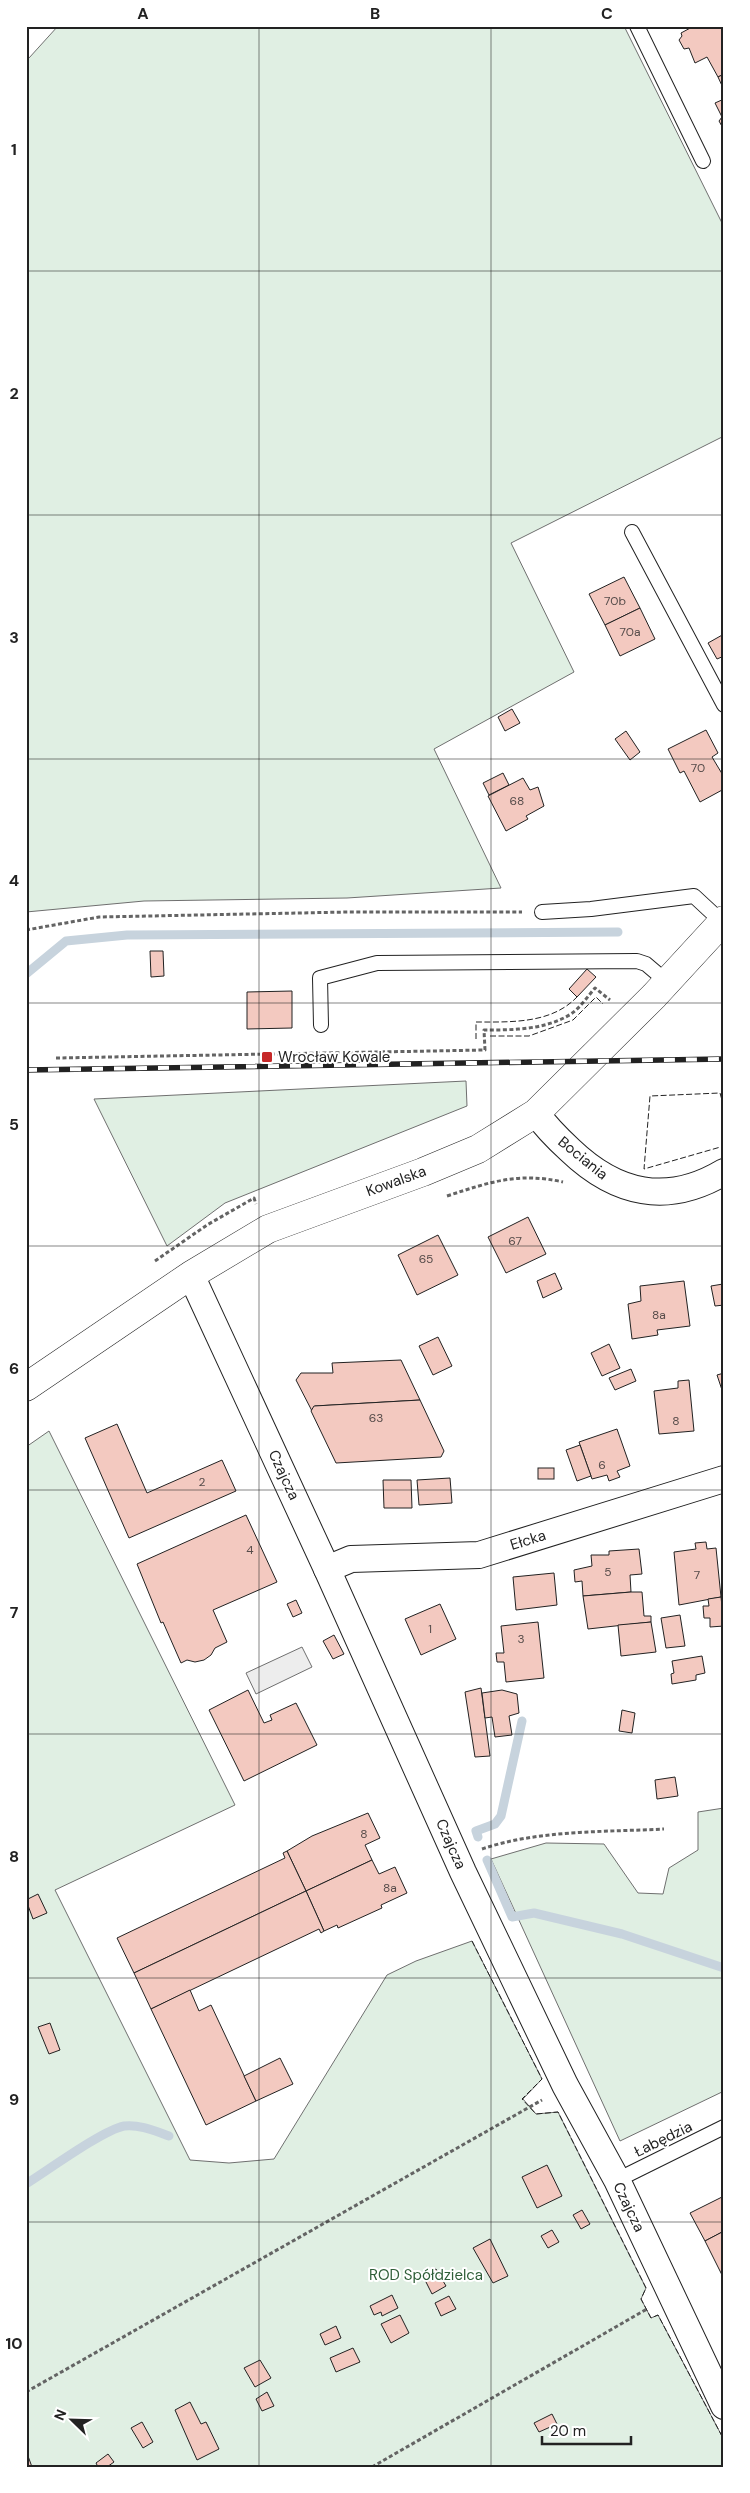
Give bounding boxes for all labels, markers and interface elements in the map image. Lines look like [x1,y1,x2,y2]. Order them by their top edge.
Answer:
text: A [137,3,149,24]
text: B [370,3,380,24]
text: C [601,3,613,24]
text: 1 [11,139,17,160]
text: 2 [9,383,19,404]
house number: 70b [604,593,626,609]
house number: 70a [620,624,640,640]
text: 3 [9,627,19,648]
house number: 70 [691,760,705,776]
house number: 68 [510,793,524,809]
text: 4 [9,870,19,891]
place label: Wrocław Kowale [278,1047,390,1067]
marker: Wrocław Kowale [260,1050,274,1064]
text: 5 [9,1114,19,1135]
street label: Bociania [554,1132,612,1184]
street label: Kowalska [363,1161,429,1201]
house number: 67 [508,1233,522,1249]
house number: 65 [419,1251,433,1267]
house number: 8a [652,1307,666,1323]
text: 6 [9,1358,19,1379]
house number: 63 [369,1410,383,1426]
house number: 8 [672,1413,680,1429]
street label: Czajcza [264,1447,304,1503]
house number: 6 [598,1457,606,1473]
house number: 2 [199,1474,206,1490]
street label: Ełcka [508,1525,548,1555]
house number: 4 [246,1542,254,1558]
house number: 5 [604,1564,612,1580]
house number: 7 [694,1567,700,1583]
text: 7 [10,1602,19,1623]
house number: 1 [428,1621,432,1637]
house number: 3 [517,1631,525,1647]
street label: Czajcza [431,1816,471,1872]
house number: 8 [360,1826,368,1842]
text: 8 [9,1846,19,1867]
house number: 8a [383,1880,397,1896]
text: 9 [9,2089,19,2110]
street label: Łabędzia [631,2116,695,2162]
street label: Czajcza [608,2179,650,2235]
park label: ROD Spółdzielca [369,2265,483,2285]
text: 10 [5,2333,23,2354]
north arrow [48,2396,98,2446]
text: N [50,2407,70,2423]
scale bar [542,2413,631,2445]
text: 20 m [550,2421,586,2441]

